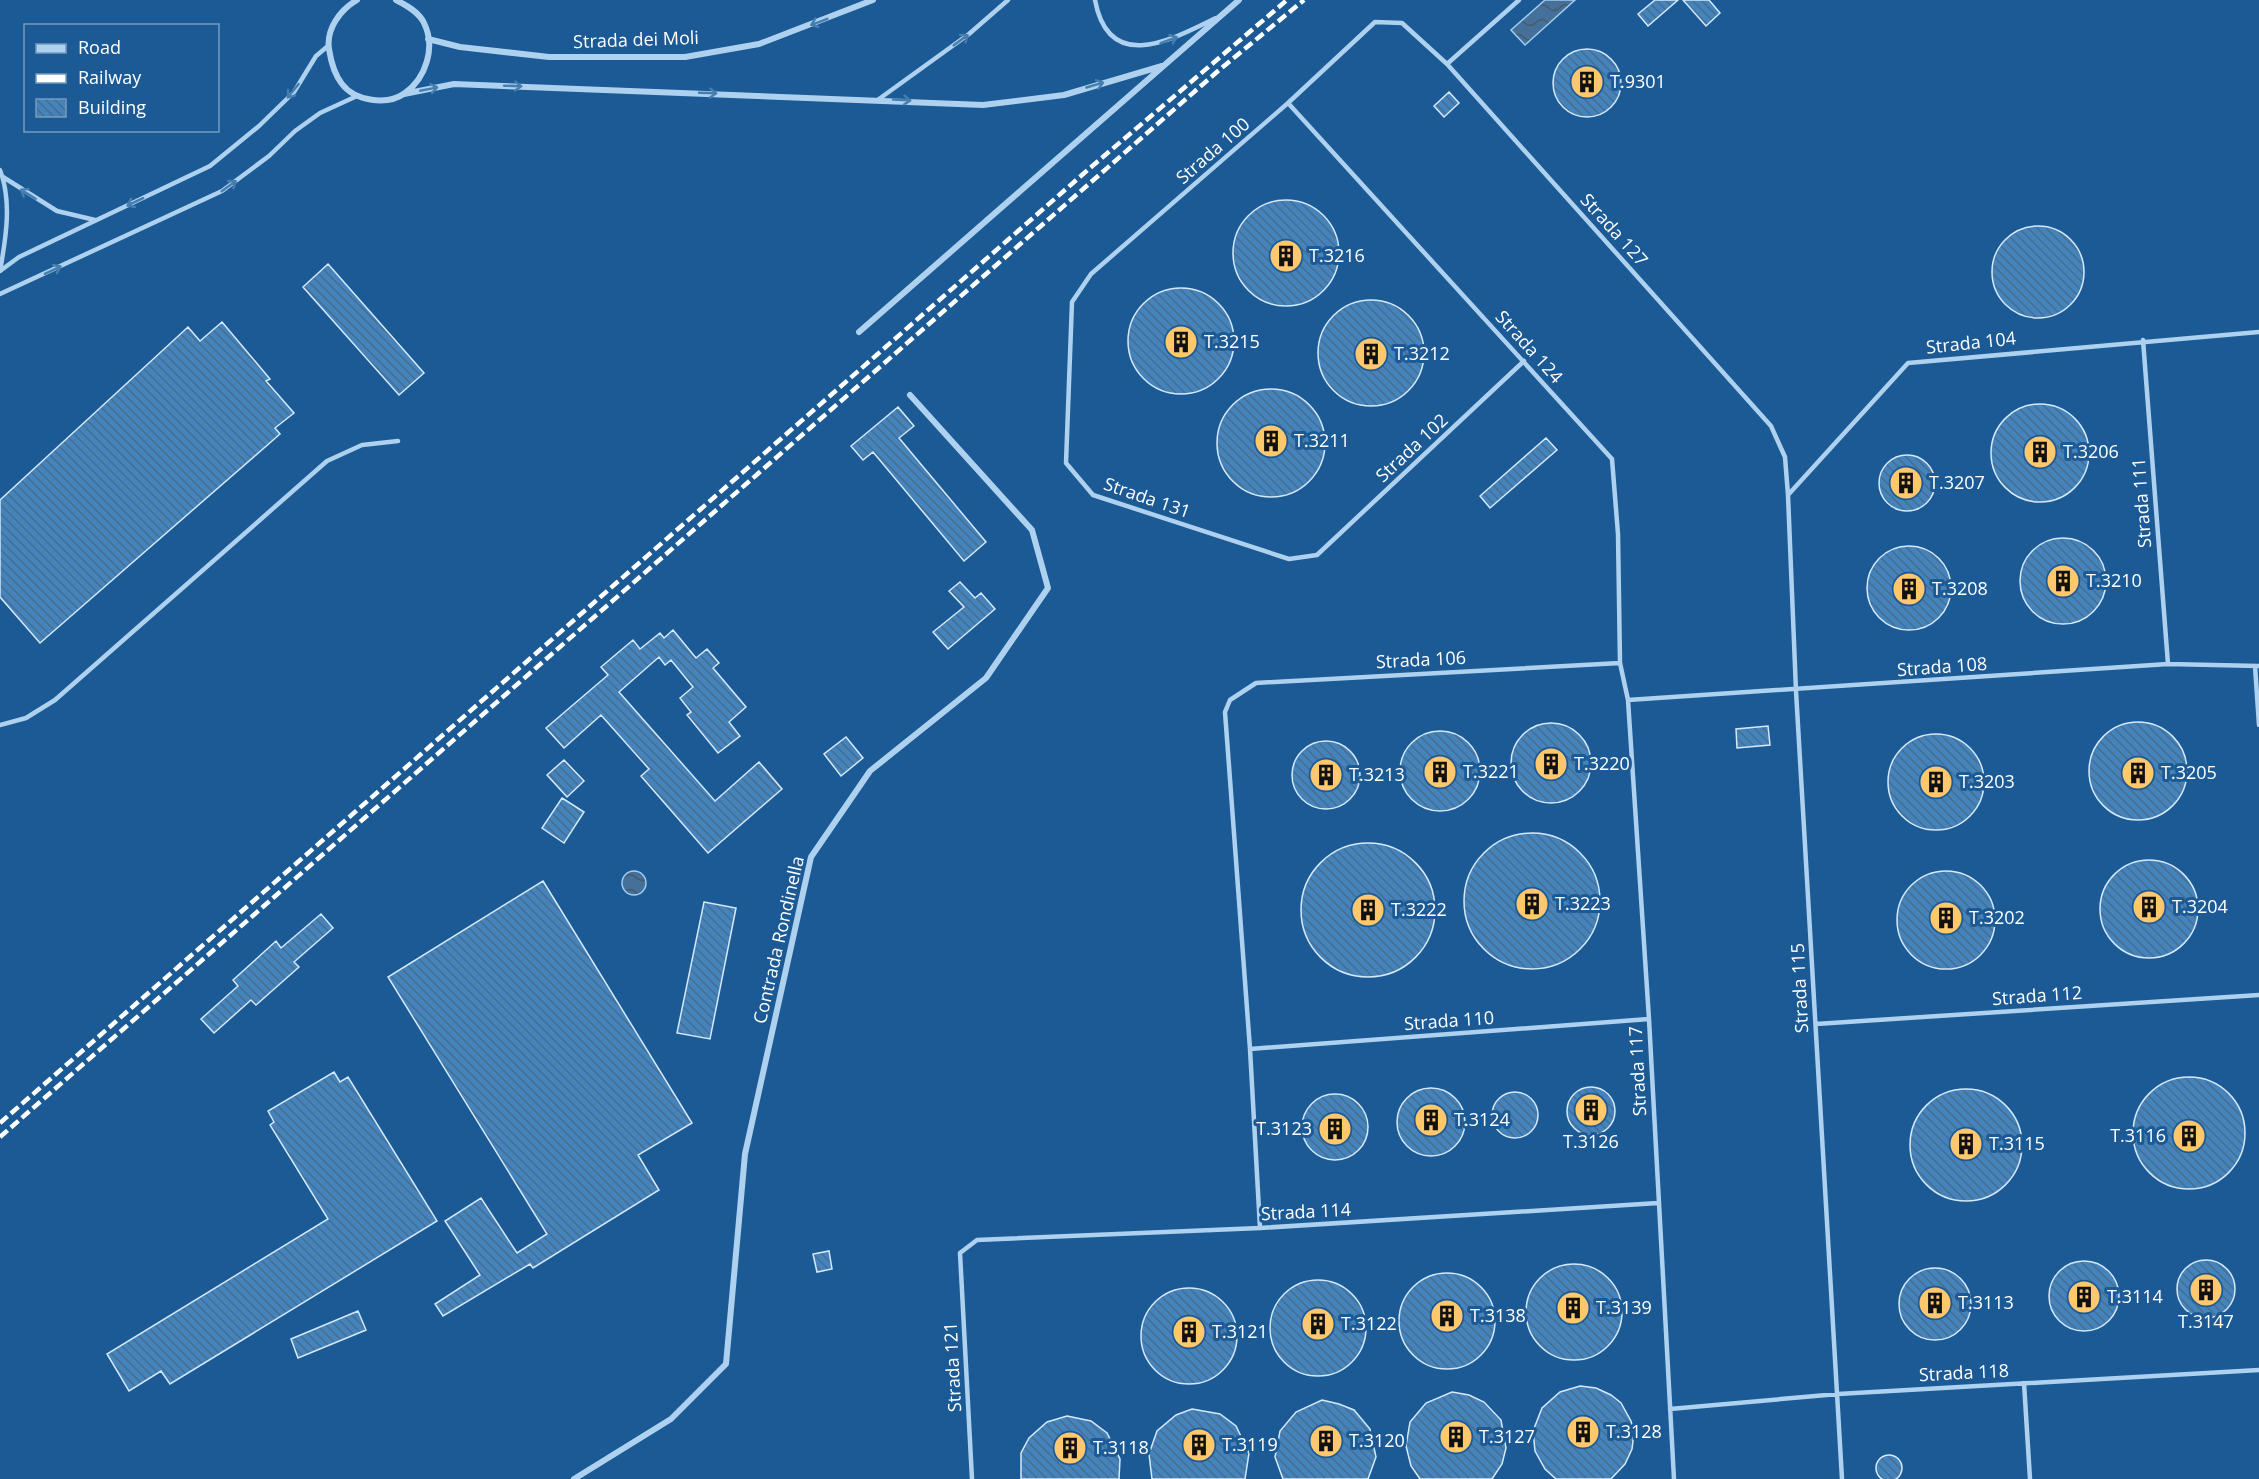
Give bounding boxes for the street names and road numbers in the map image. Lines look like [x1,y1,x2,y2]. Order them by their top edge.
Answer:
street label: Strada dei Moli [573,25,699,53]
street label: Strada 100 [1170,112,1254,189]
street label: Strada 127 [1576,188,1654,271]
street label: Strada 124 [1491,305,1569,388]
street label: Strada 104 [1925,325,2017,359]
street label: Strada 102 [1370,408,1452,487]
street label: Strada 111 [2126,457,2156,549]
street label: Strada 131 [1101,471,1194,523]
street label: Strada 106 [1375,645,1467,673]
street label: Strada 108 [1896,651,1988,681]
street label: Contrada Rondinella [747,854,809,1026]
street label: Strada 115 [1785,942,1813,1034]
street label: Strada 112 [1991,980,2083,1010]
street label: Strada 110 [1403,1005,1495,1035]
street label: Strada 117 [1623,1025,1651,1117]
street label: Strada 114 [1260,1197,1352,1225]
street label: Strada 121 [938,1321,966,1413]
street label: Strada 118 [1918,1358,2010,1386]

